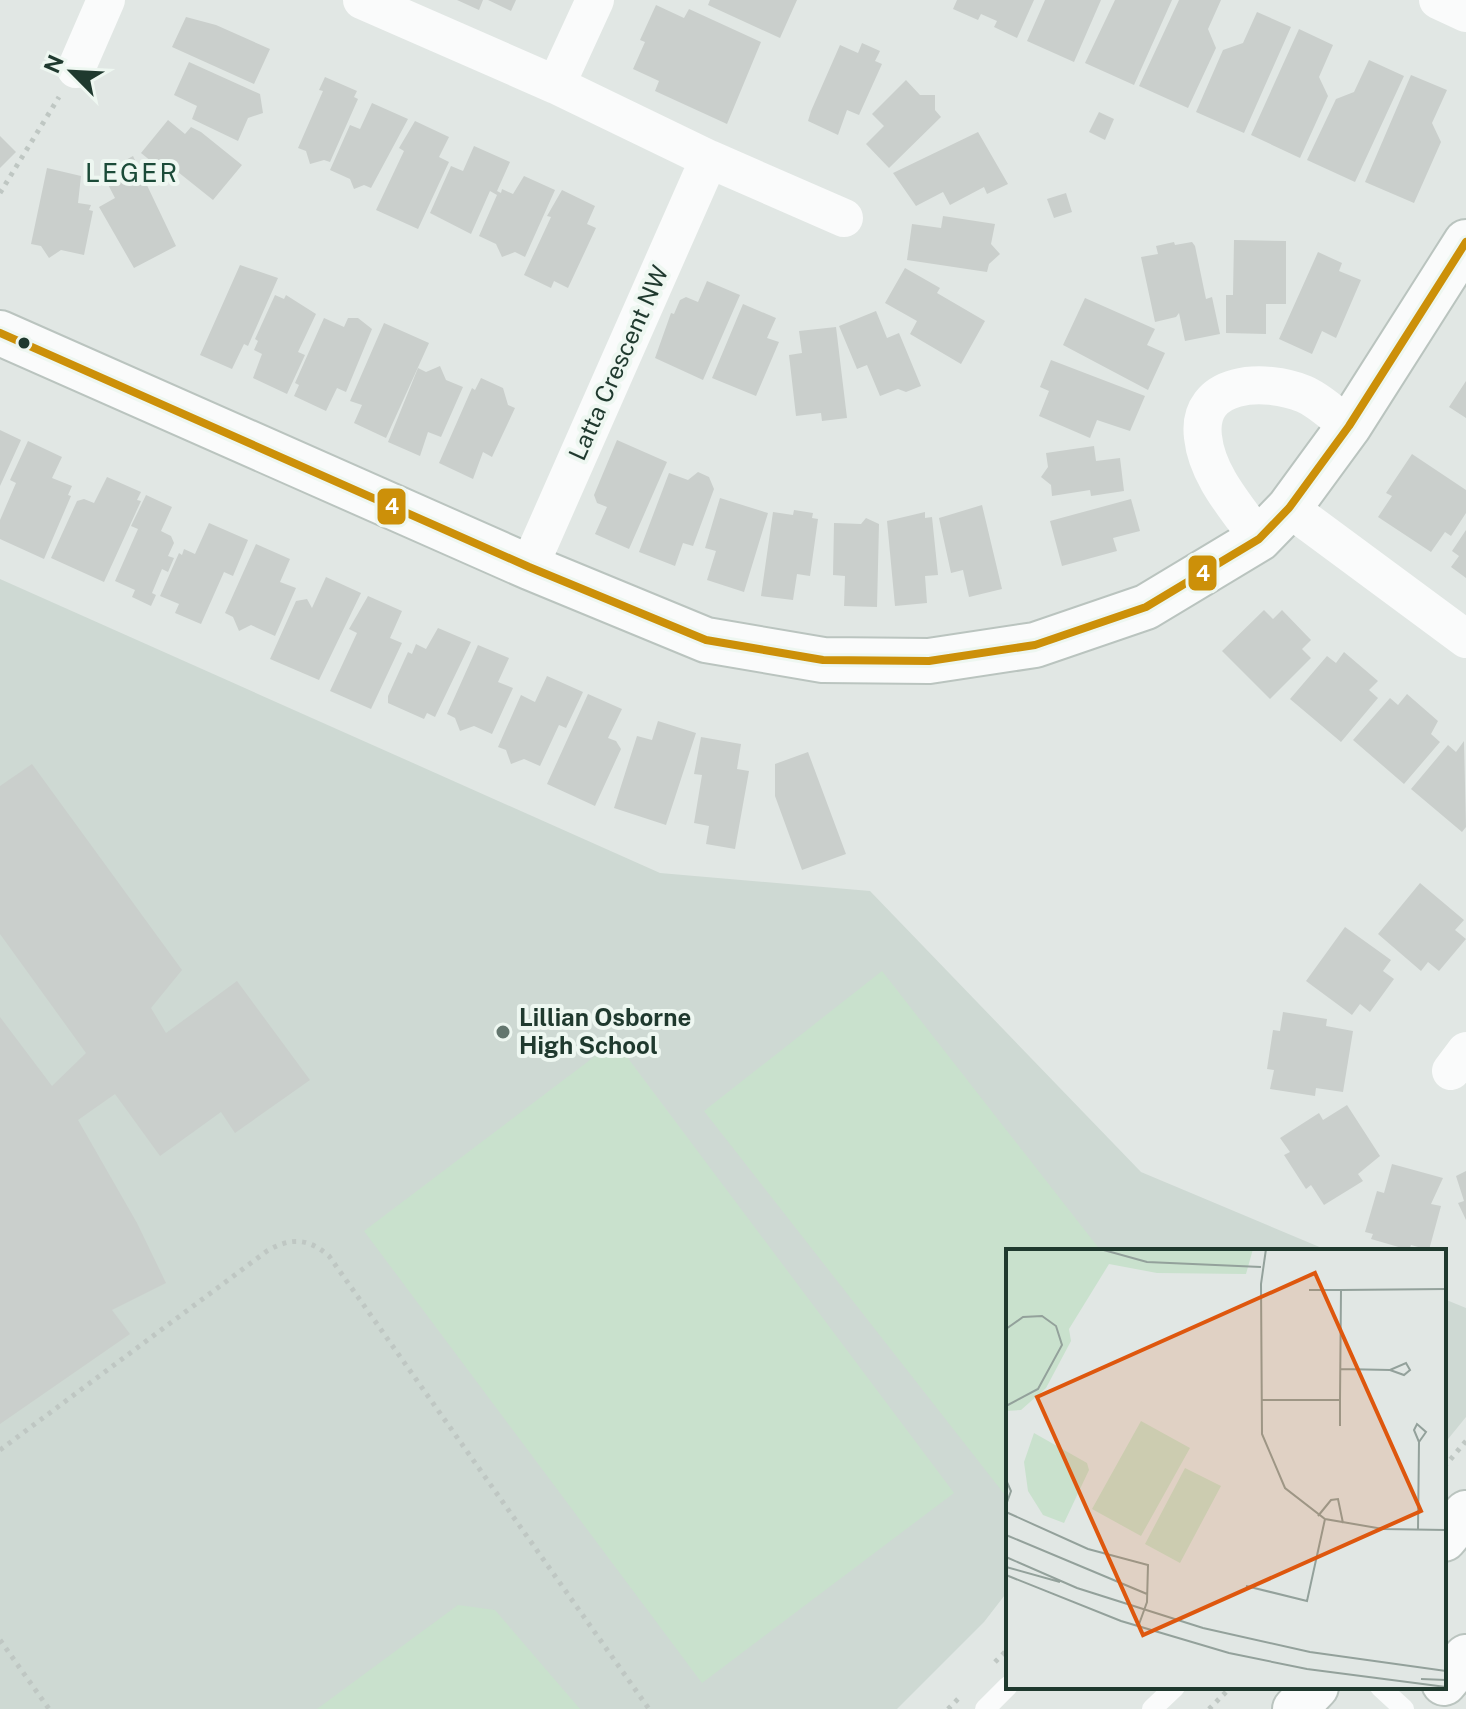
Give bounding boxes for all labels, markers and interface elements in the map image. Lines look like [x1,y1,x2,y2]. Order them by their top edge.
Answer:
north arrow [32,32,112,112]
text: N [38,51,69,77]
district label: LEGER [85,157,179,188]
street label: Latta Crescent NW [563,261,674,464]
unlabelled marker [16,335,32,351]
line badge: 4 [376,487,407,526]
text: 4 [385,493,399,519]
line badge: 4 [1187,554,1218,592]
text: 4 [1196,560,1210,586]
place label: Lillian Osborne High School [519,1003,691,1059]
marker: Lillian Osborne High School [494,1023,512,1041]
inset map [1006,1249,1446,1689]

